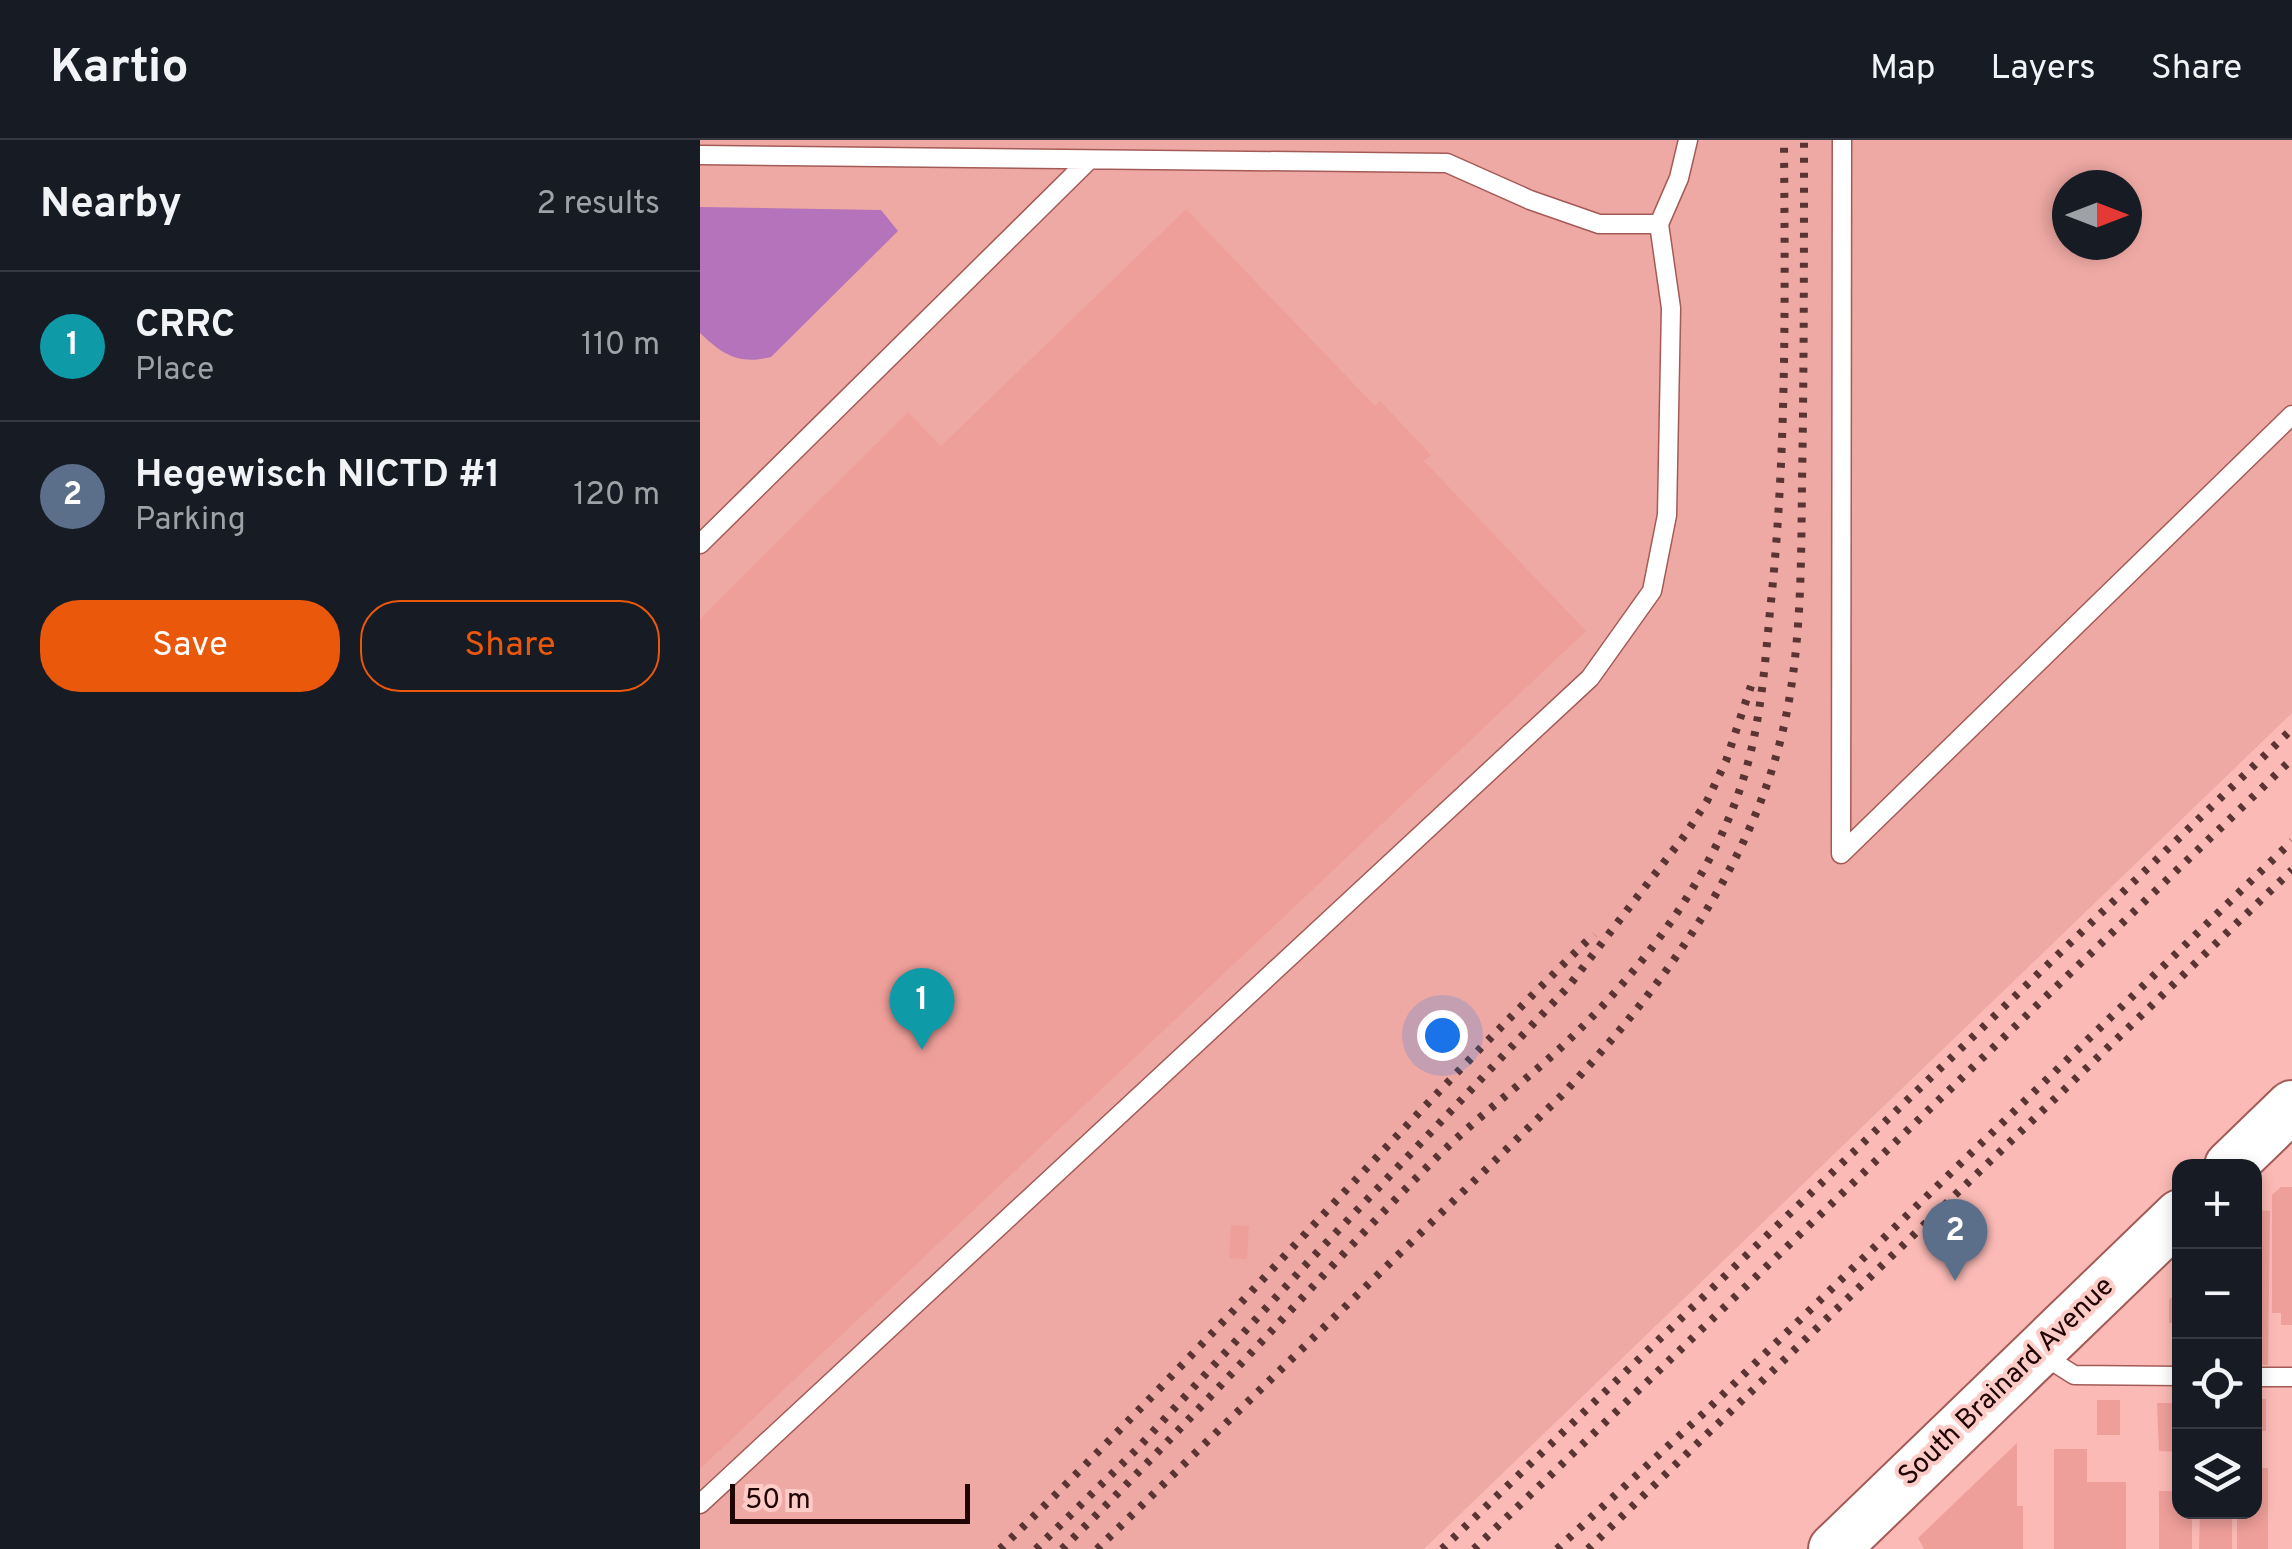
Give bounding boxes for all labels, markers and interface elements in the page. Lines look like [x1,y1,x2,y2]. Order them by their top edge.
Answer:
text: Kartio [50,39,189,99]
text: Map [1870,47,1936,91]
text: Layers [1991,47,2096,91]
text: Share [2151,47,2242,91]
north arrow [2052,170,2142,260]
text: Nearby [40,179,182,232]
text: 2 results [536,185,660,225]
text: CRRC [135,302,235,351]
text: 1 [66,326,79,366]
text: 110 m [581,326,660,366]
text: Place [135,351,214,391]
text: Hegewisch NICTD #1 [135,452,500,501]
text: 2 [63,476,82,516]
text: 120 m [573,476,660,516]
text: Parking [135,501,246,541]
button: Save [40,600,340,692]
button: Share [360,600,660,692]
pin: 1 [890,968,954,1050]
your location [1417,1010,1468,1061]
map controls [2172,1159,2262,1519]
button: + [2172,1159,2262,1249]
pin: 2 [1922,1198,1988,1281]
button: − [2172,1249,2262,1339]
street label: South Brainard Avenue [1891,1270,2123,1494]
button: locate [2172,1339,2262,1429]
button: layers [2172,1429,2262,1519]
scale bar [730,1479,970,1524]
text: 50 m [745,1483,811,1519]

